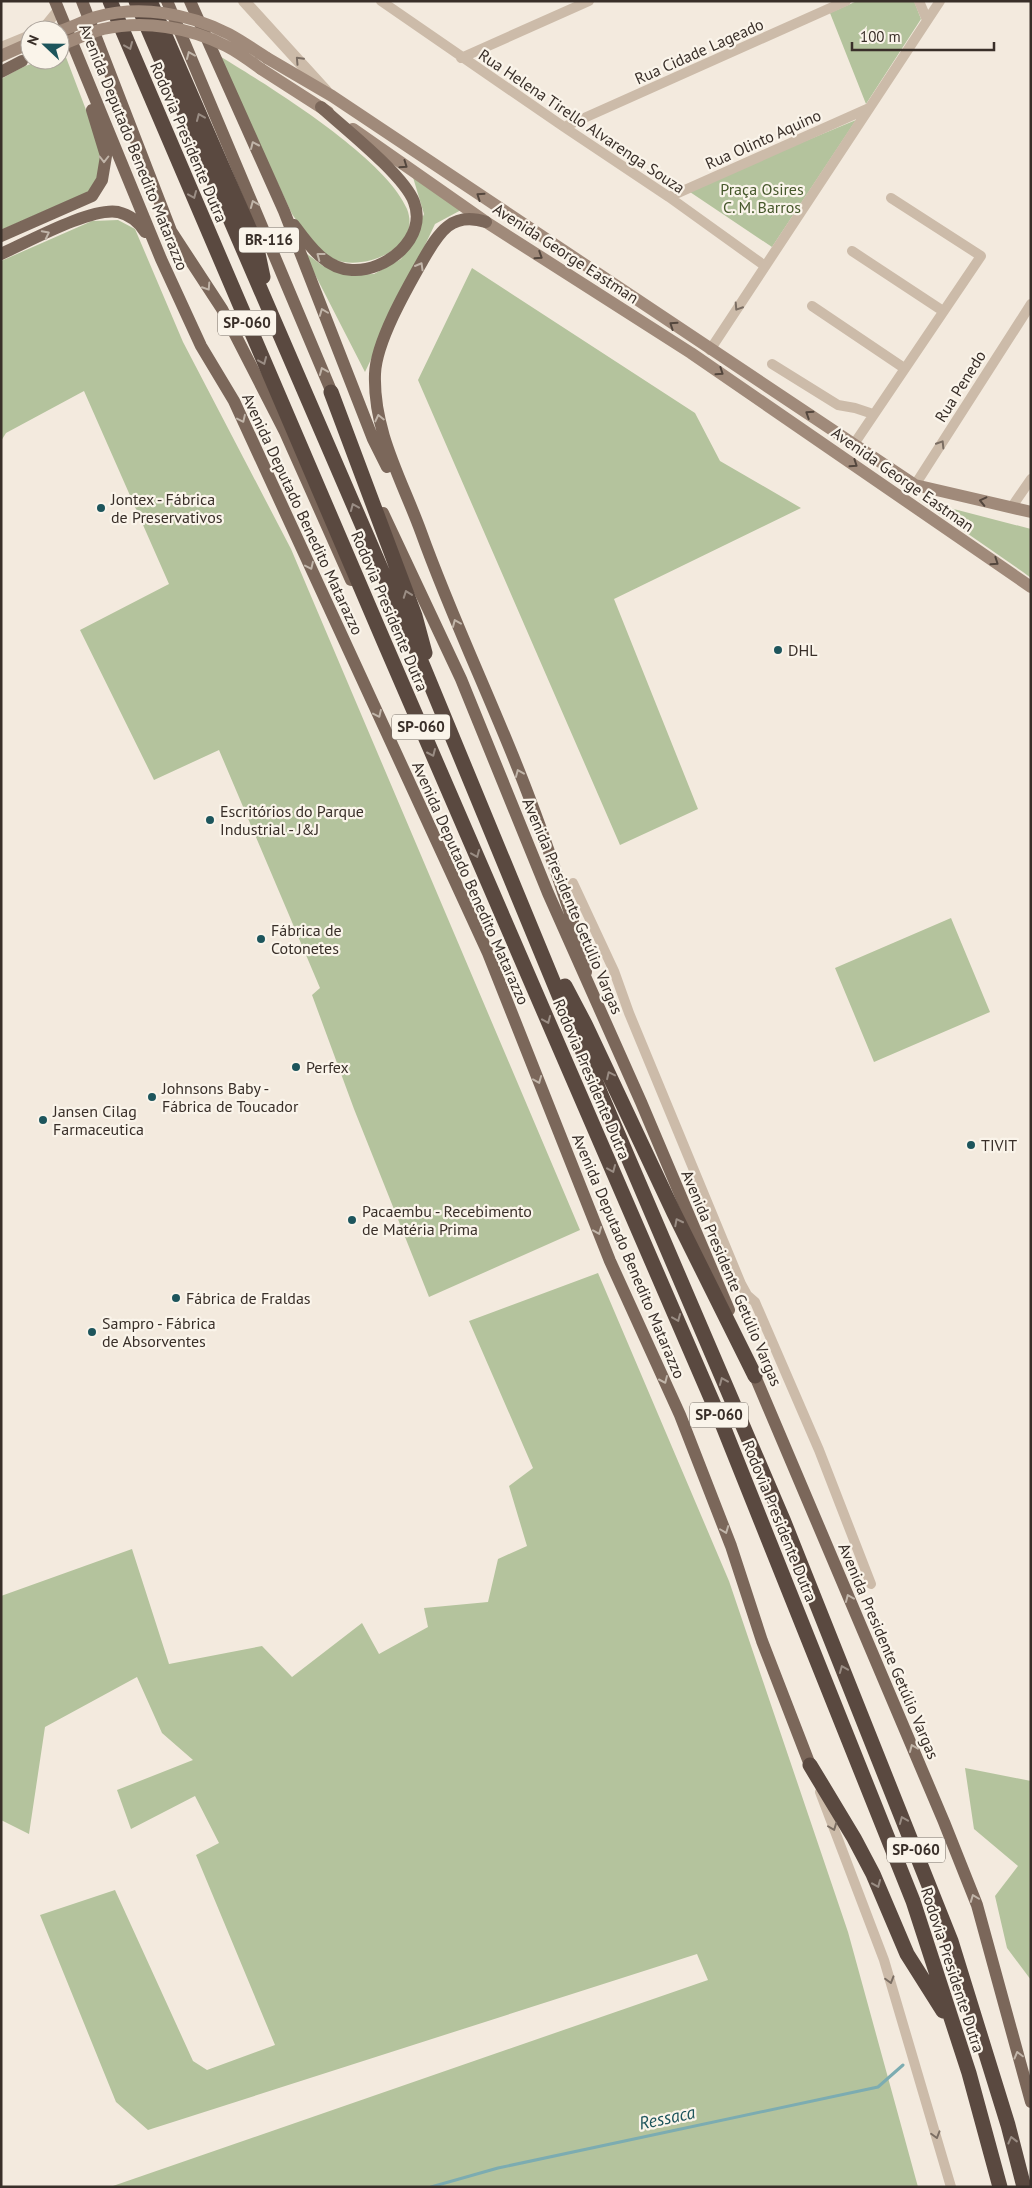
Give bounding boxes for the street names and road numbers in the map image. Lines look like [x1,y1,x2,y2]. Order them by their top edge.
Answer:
street label: Rua Cidade Lageado [631,14,767,88]
street label: Avenida Deputado Benedito Matarazzo [75,21,193,273]
street label: Rua Helena Tirello Alvarenga Souza [475,44,689,198]
street label: Rodovia Presidente Dutra [146,59,232,225]
street label: Rua Olinto Aquino [702,105,824,173]
street label: Avenida George Eastman [490,198,642,308]
road number: BR-116 [239,228,299,252]
road number: SP-060 [218,310,276,336]
street label: Rua Penedo [930,346,990,426]
street label: Avenida Deputado Benedito Matarazzo [238,390,368,638]
street label: Avenida George Eastman [828,422,978,536]
street label: Rodovia Presidente Dutra [347,528,433,694]
road number: SP-060 [392,714,450,740]
street label: Avenida Deputado Benedito Matarazzo [408,758,534,1008]
street label: Avenida Presidente Getúlio Vargas [518,795,628,1017]
street label: Rodovia Presidente Dutra [549,996,635,1162]
street label: Avenida Deputado Benedito Matarazzo [568,1130,690,1382]
street label: Avenida Presidente Getúlio Vargas [677,1167,787,1389]
road number: SP-060 [690,1402,748,1428]
street label: Rodovia Presidente Dutra [738,1437,822,1605]
street label: Avenida Presidente Getúlio Vargas [834,1540,944,1762]
road number: SP-060 [887,1838,945,1862]
street label: Rodovia Presidente Dutra [917,1885,989,2055]

